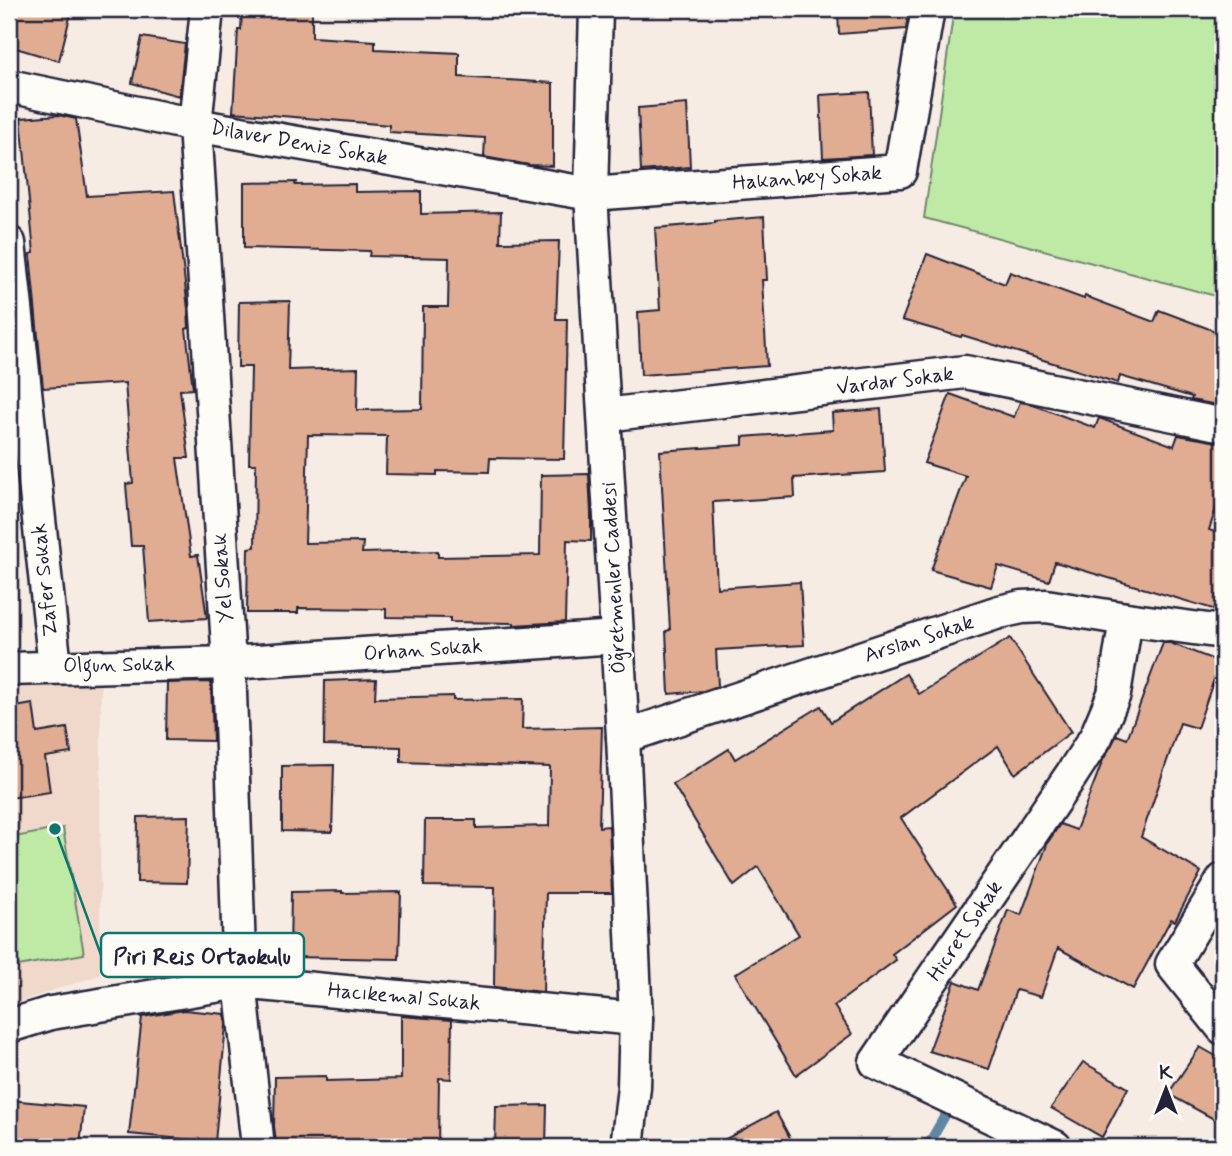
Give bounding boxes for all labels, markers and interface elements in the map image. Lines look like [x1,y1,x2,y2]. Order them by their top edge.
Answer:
street label: Dilaver Deniz Sokak [208,114,390,172]
street label: Hakanbey Sokak [731,159,883,197]
street label: Vardar Sokak [835,360,956,402]
street label: Öğretmenler Caddesi [595,481,633,675]
street label: Zafer Sokak [25,522,65,638]
street label: Yel Sokak [206,532,240,624]
street label: Arslan Sokak [861,608,978,670]
street label: Orhan Sokak [363,632,483,668]
street label: Olgun Sokak [63,650,175,682]
street label: Hicret Sokak [921,875,1009,987]
callout: Piri Reis Ortaokulu [101,933,304,977]
text: Piri Reis Ortaokulu [113,943,291,973]
street label: Hacıkemal Sokak [326,976,482,1018]
north arrow [1130,1054,1200,1124]
text: K [1159,1061,1173,1086]

